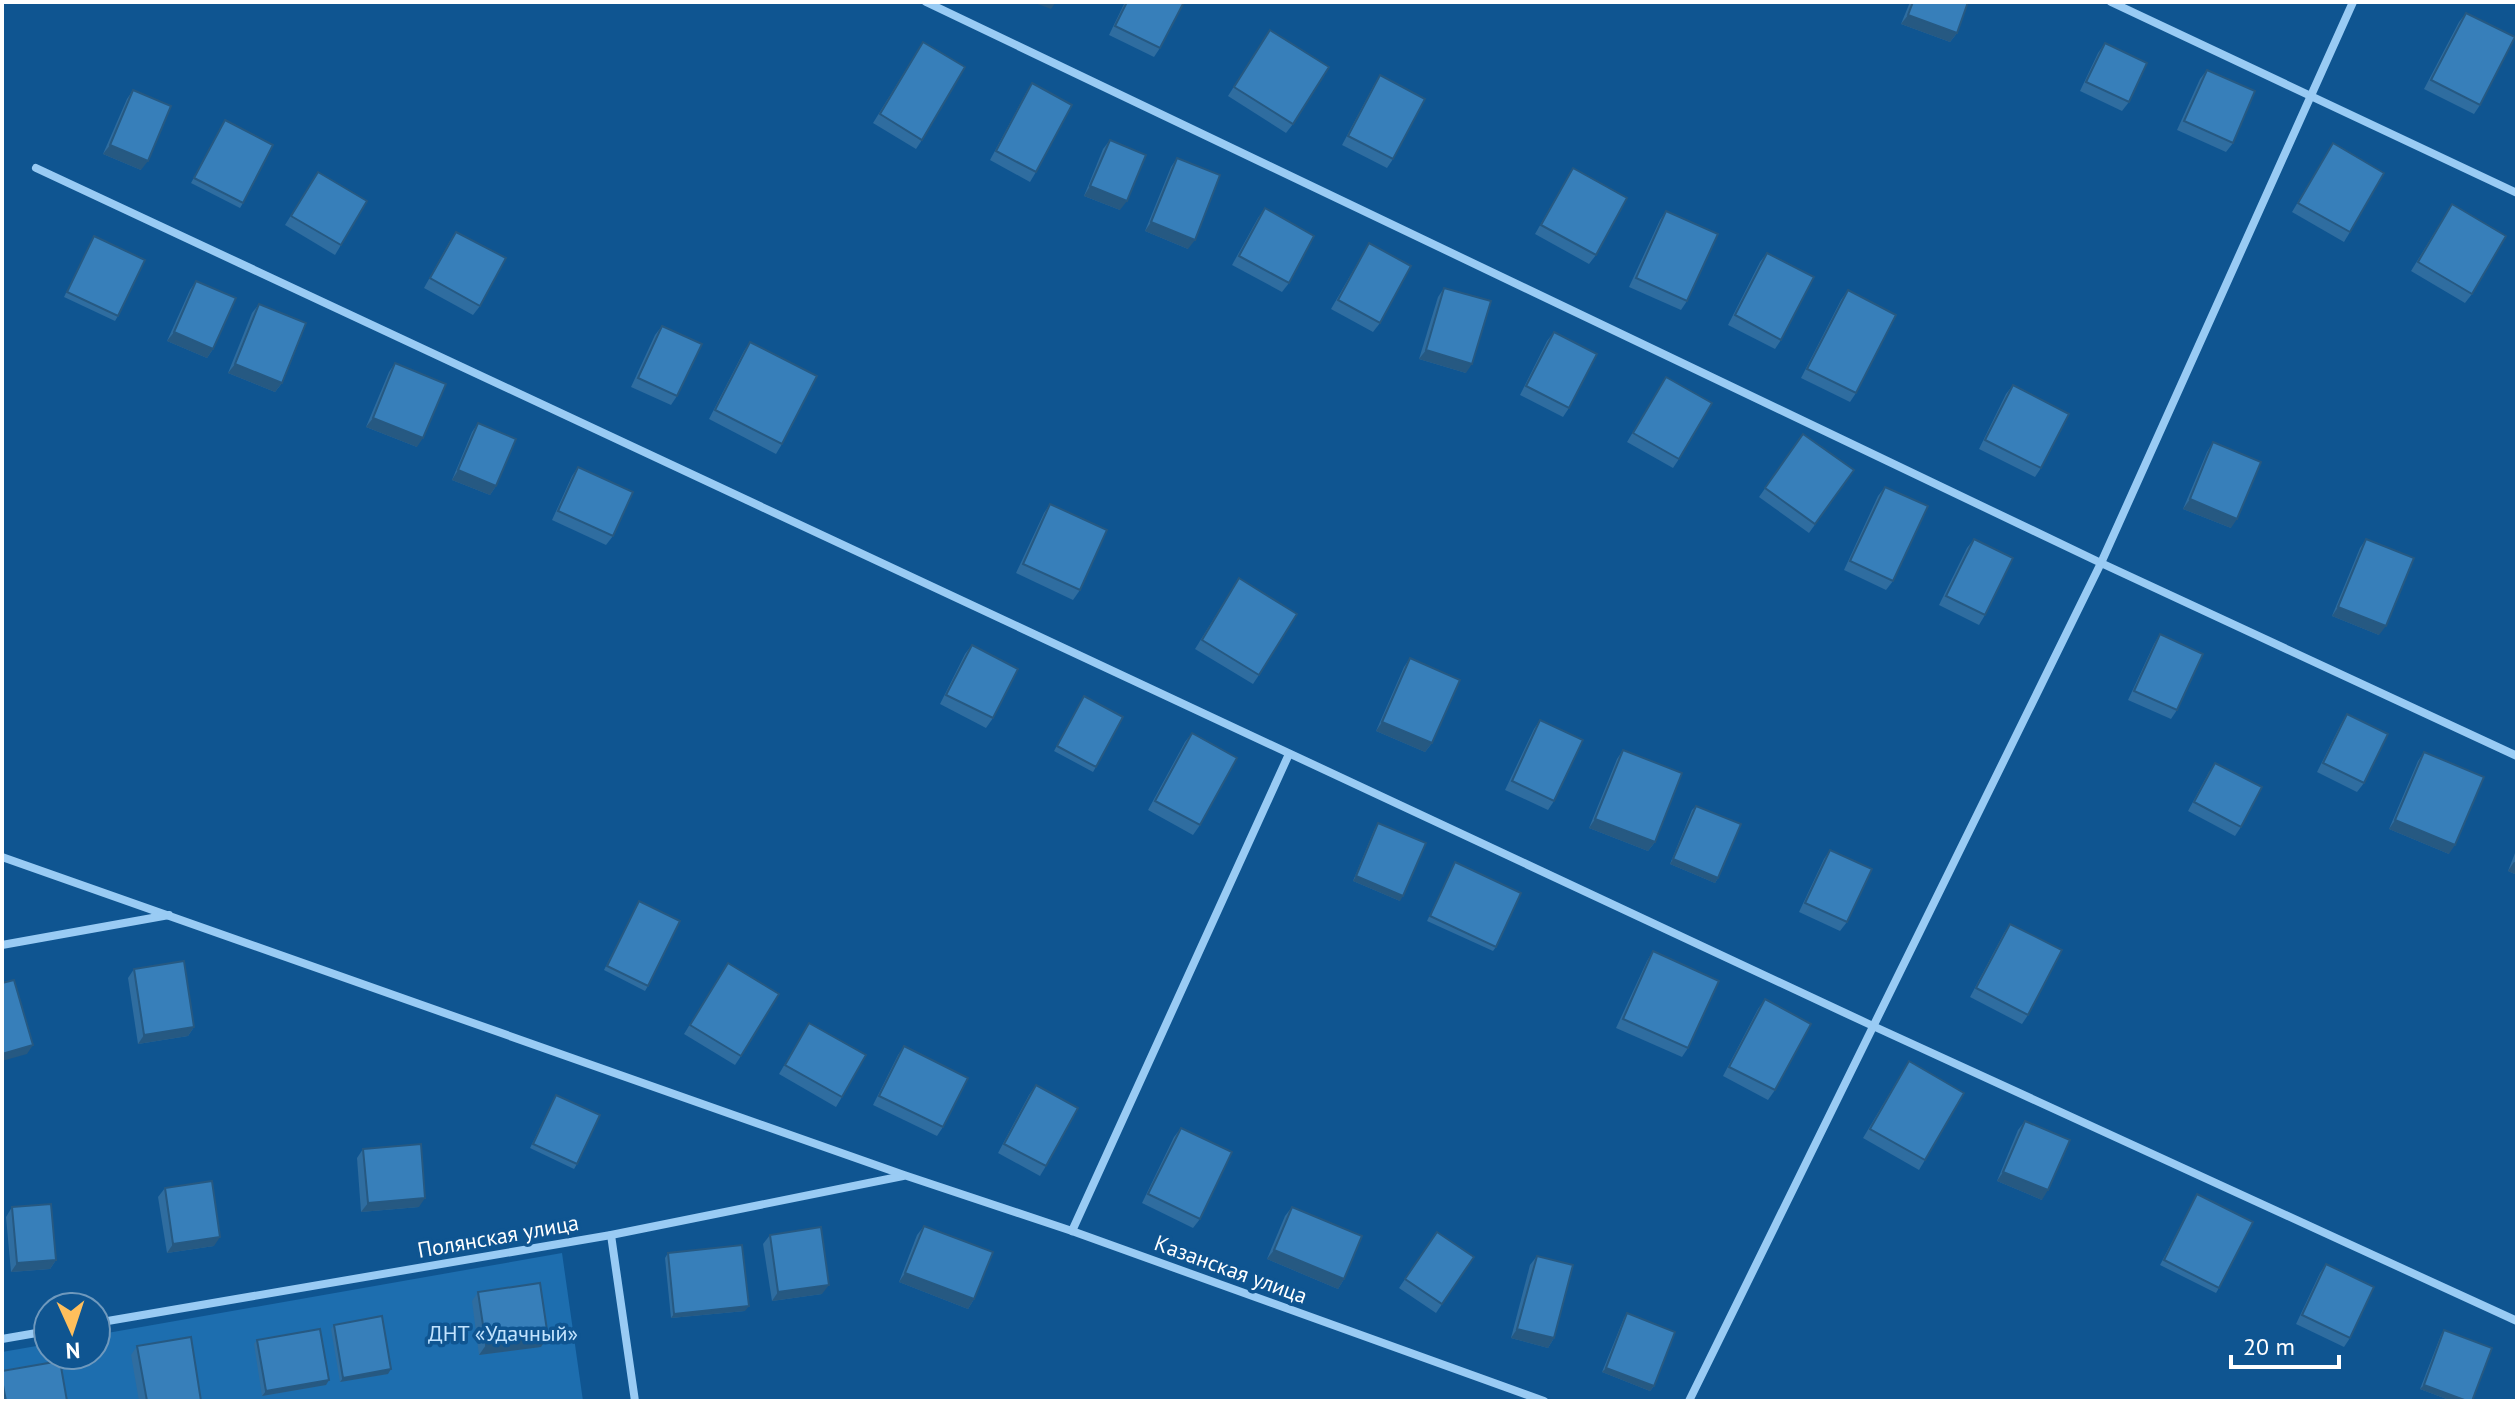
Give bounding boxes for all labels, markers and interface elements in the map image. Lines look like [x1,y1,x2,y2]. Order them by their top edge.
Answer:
street label: Полянская улица [415,1208,581,1264]
street label: Казанская улица [1151,1228,1311,1310]
north arrow [32,1291,112,1371]
park label: ДНТ «Удачный» [428,1319,578,1347]
scale bar [2231,1319,2339,1369]
text: 20 m [2243,1331,2295,1362]
text: N [65,1337,81,1365]

